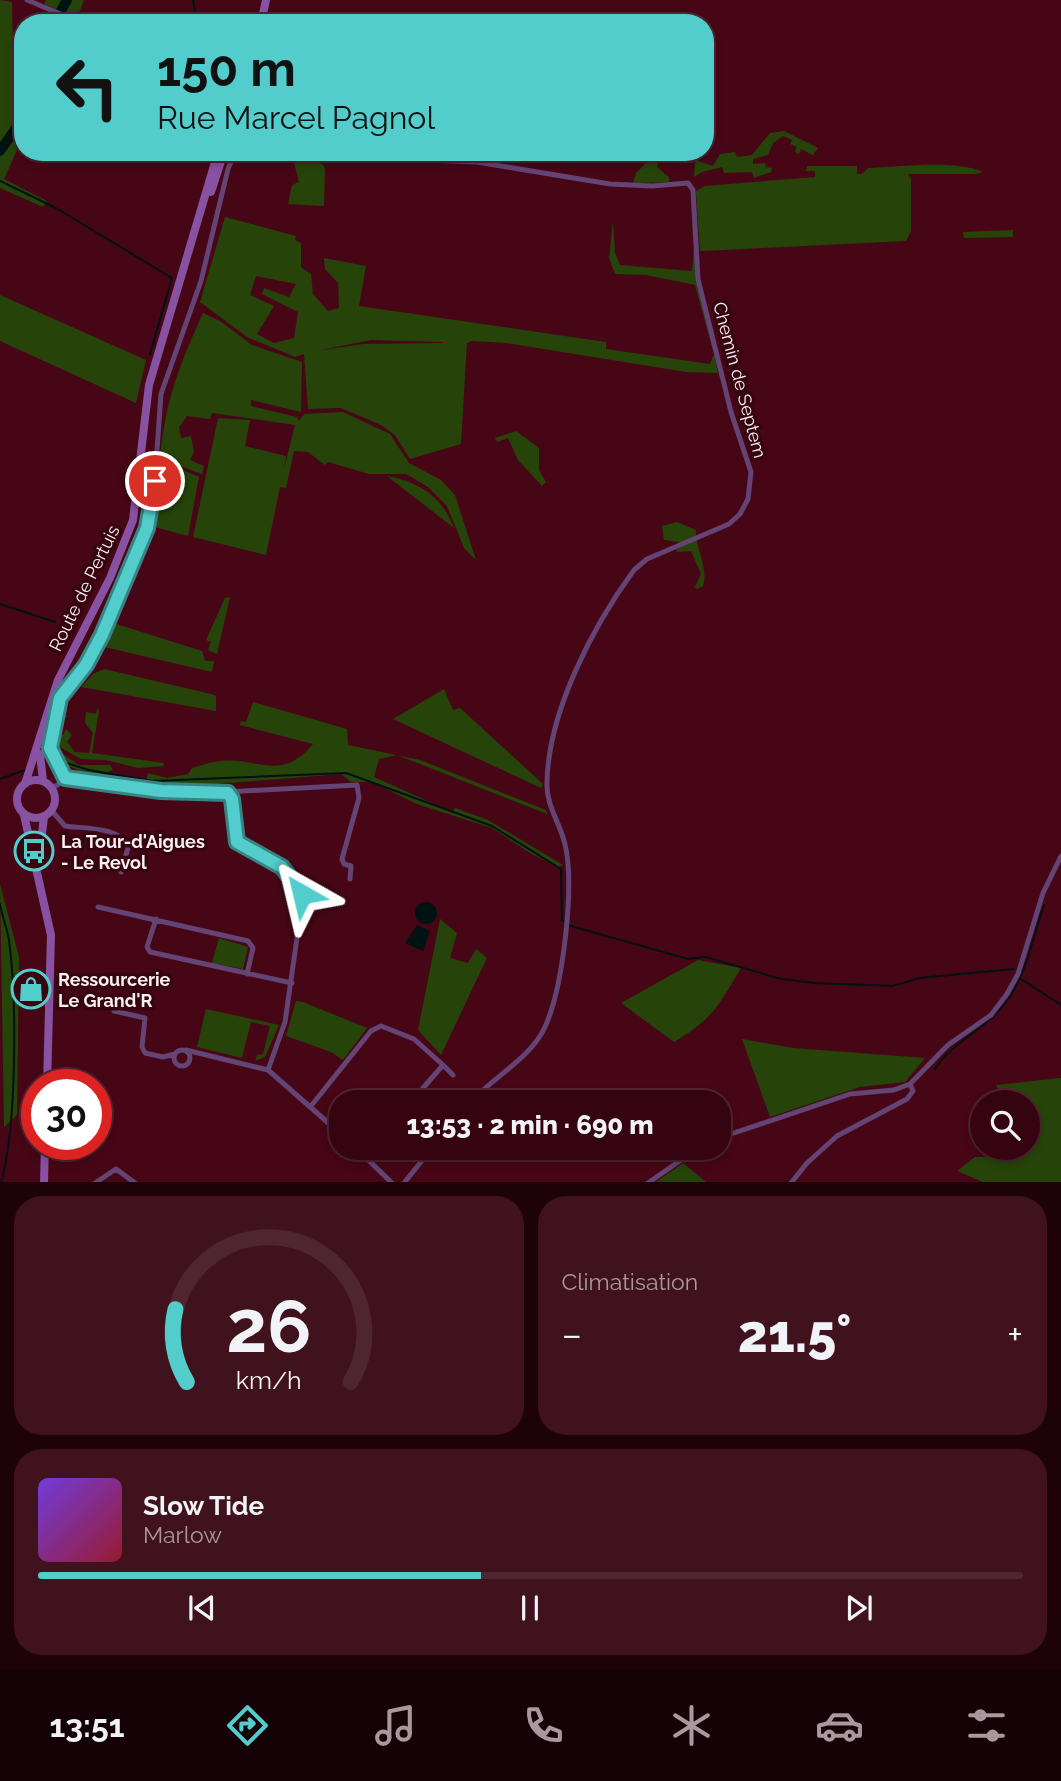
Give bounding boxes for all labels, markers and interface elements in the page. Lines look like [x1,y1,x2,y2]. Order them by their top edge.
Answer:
text: 150 m [157,40,296,97]
icon: left [42,42,133,133]
text: Rue Marcel Pagnol [157,99,435,136]
street label: Chemin de Septem [709,300,771,460]
pin [125,451,185,511]
icon: arrive [136,462,174,500]
street label: Route de Pertuis [44,521,124,654]
bus stop icon: La Tour-d'Aigues - Le Revol [13,830,55,872]
place label: La Tour-d'Aigues - Le Revol [61,831,205,873]
position arrow [265,857,339,931]
shop icon: Ressourcerie Le Grand'R [10,968,52,1010]
place label: Ressourcerie Le Grand'R [58,969,170,1011]
speed limit sign: 30 [21,1069,112,1160]
map controls [970,1090,1040,1160]
button: search [970,1090,1040,1160]
text: 13:53 · 2 min · 690 m [406,1110,654,1140]
text: Climatisation [562,1268,698,1295]
text: 26 [226,1284,311,1369]
text: 21.5° [738,1303,851,1364]
text: − [562,1312,582,1357]
text: + [1007,1312,1023,1357]
text: km/h [236,1364,302,1394]
text: Slow Tide [143,1491,264,1521]
text: Marlow [143,1521,222,1548]
icon: previous [183,1589,221,1627]
icon: pause [511,1589,549,1627]
icon: next [840,1589,878,1627]
icon: directions [223,1701,272,1750]
icon: music [371,1701,420,1750]
icon: phone [519,1701,568,1750]
icon: climate [667,1701,716,1750]
icon: car [815,1701,864,1750]
icon: filters [962,1701,1011,1750]
text: 13:51 [49,1707,125,1744]

